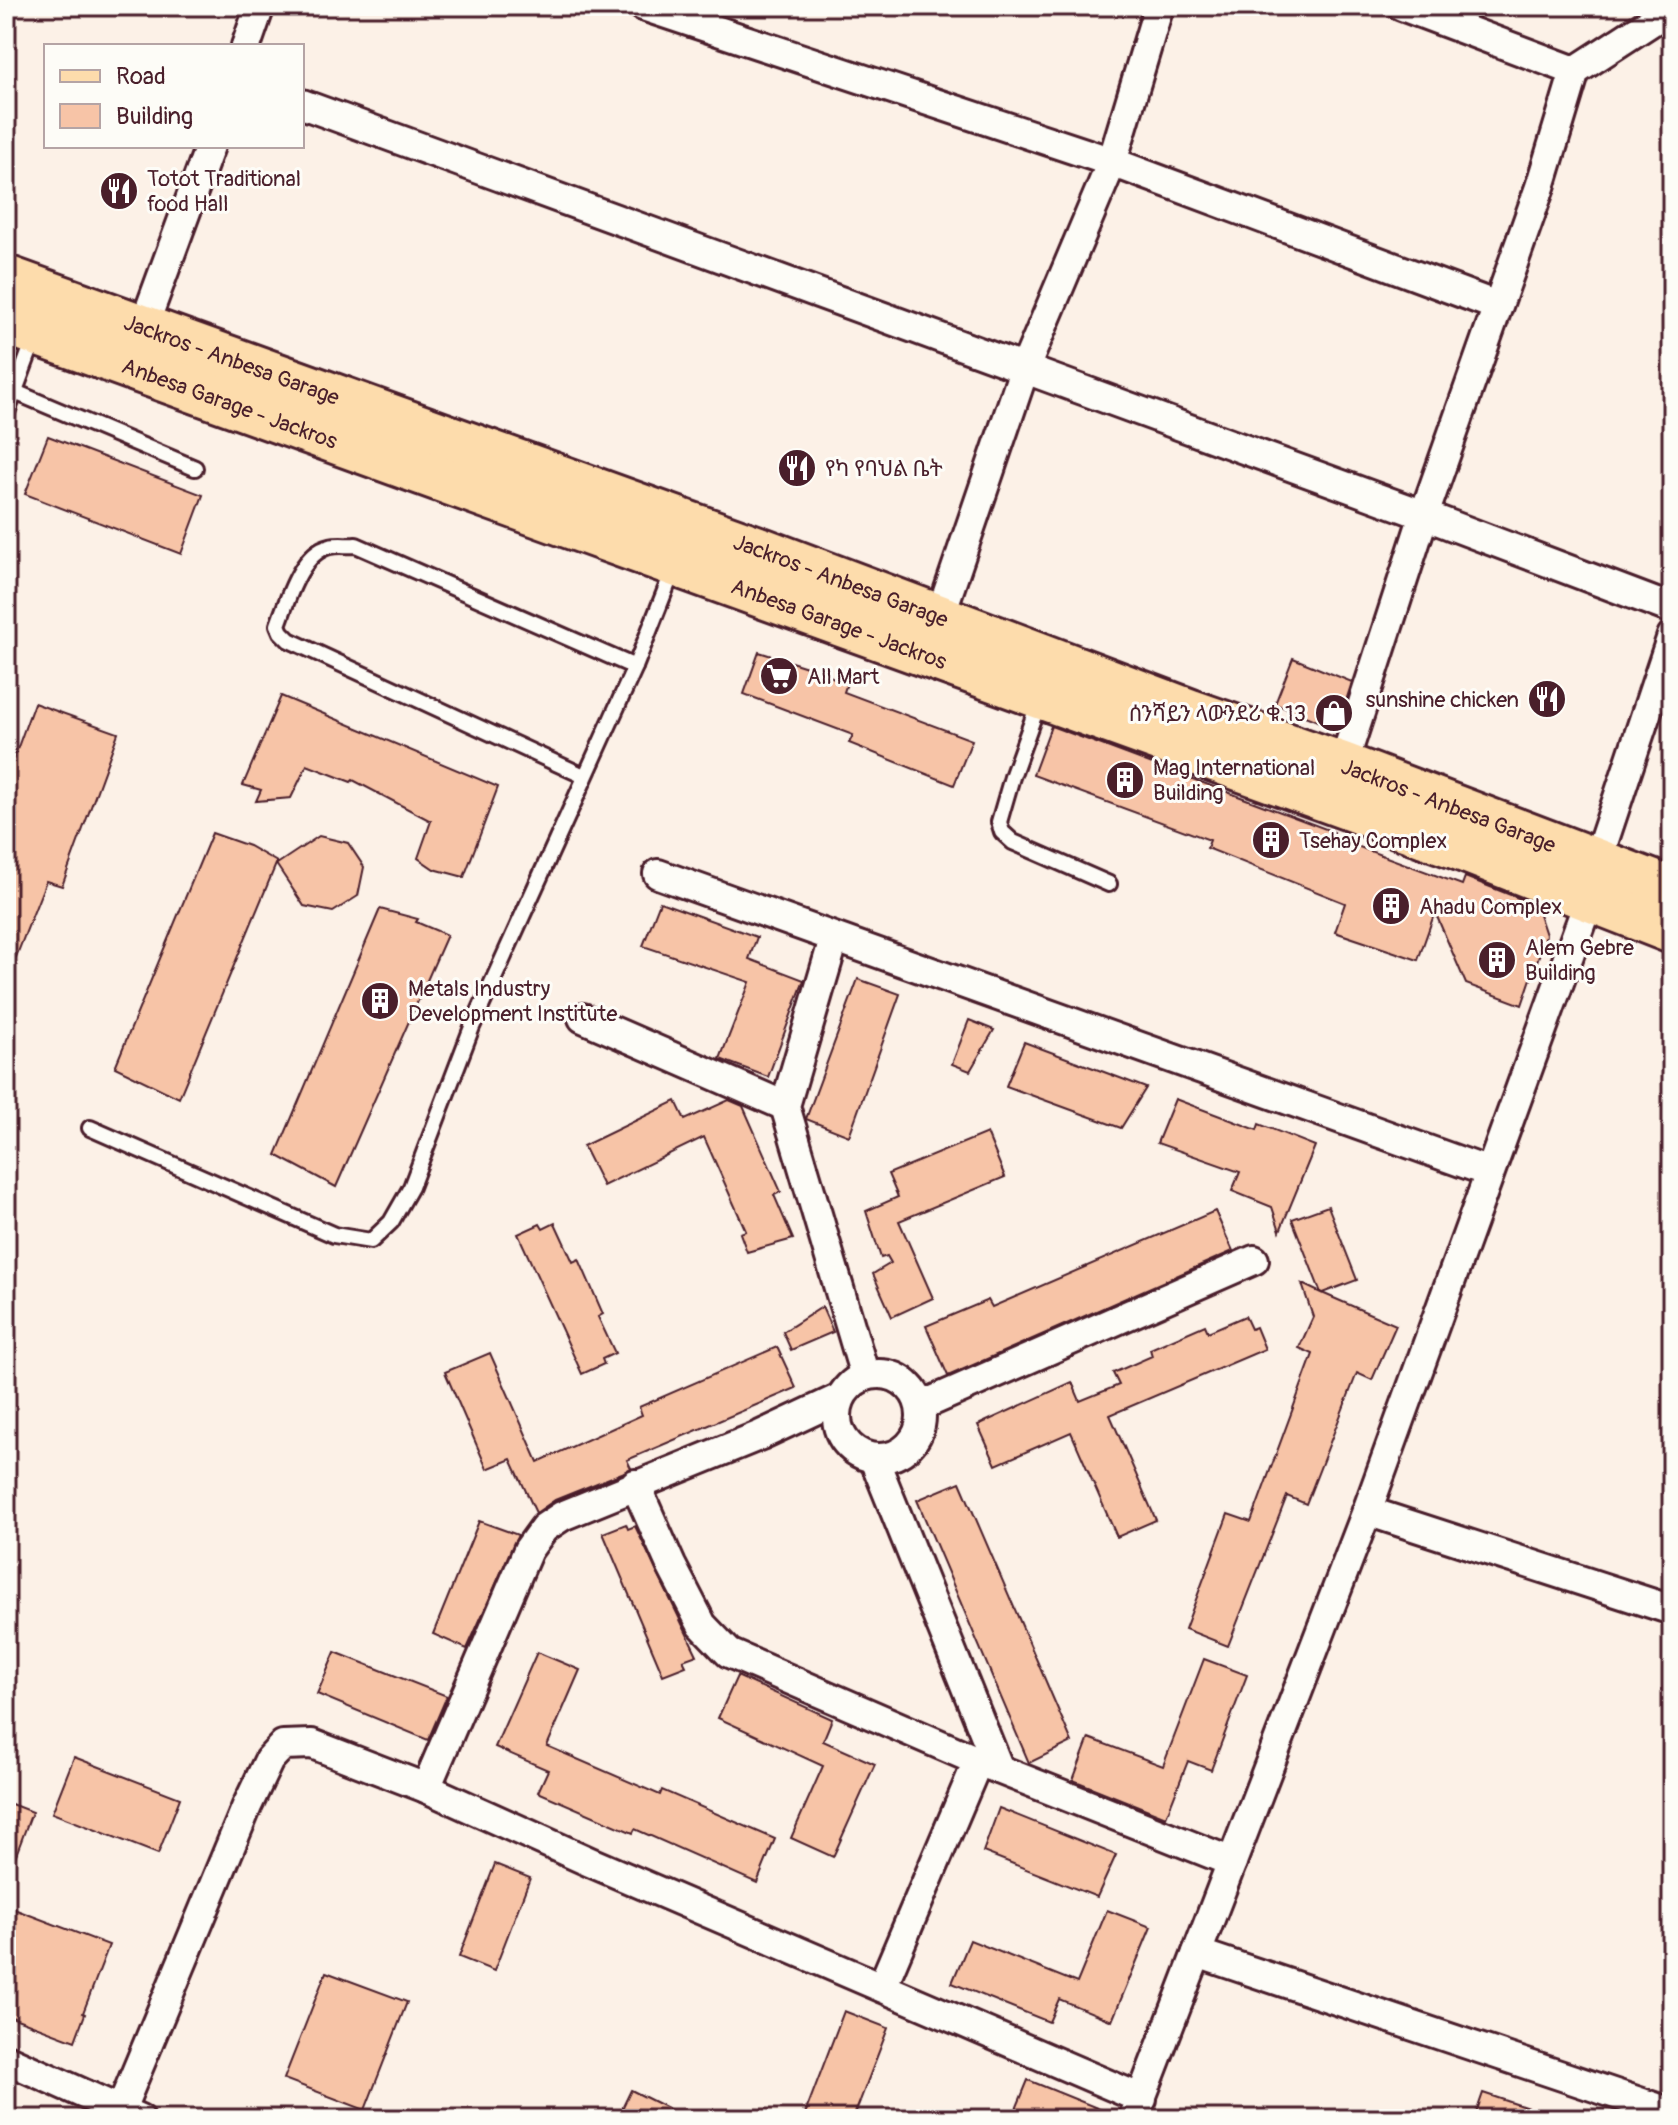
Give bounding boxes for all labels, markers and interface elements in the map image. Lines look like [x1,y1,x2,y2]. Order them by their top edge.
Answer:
legend [44,44,304,148]
text: Road [116,62,166,91]
text: Building [116,102,193,131]
place label: Totot Traditional food Hall [147,165,301,218]
restaurant icon: Totot Traditional food Hall [98,170,140,212]
street label: Jackros - Anbesa Garage [120,309,343,412]
street label: Anbesa Garage - Jackros [118,352,341,456]
restaurant icon: የካ የባህል ቤት [776,447,818,489]
place label: የካ የባህል ቤት [825,455,943,483]
street label: Jackros - Anbesa Garage [729,528,952,634]
street label: Anbesa Garage - Jackros [727,572,951,676]
supermarket icon: All Mart [758,655,800,697]
place label: All Mart [807,663,879,691]
restaurant icon: sunshine chicken [1526,678,1568,720]
place label: sunshine chicken [1366,686,1519,714]
shop icon: ሰንሻይን ላውንደሪ ቁ.13 [1313,692,1355,734]
place label: ሰንሻይን ላውንደሪ ቁ.13 [1129,700,1306,728]
street label: Jackros - Anbesa Garage [1337,753,1560,860]
place label: Mag International Building [1153,754,1315,807]
building icon: Mag International Building [1104,759,1146,801]
building icon: Tsehay Complex [1250,819,1292,861]
place label: Tsehay Complex [1299,827,1447,855]
building icon: Ahadu Complex [1370,885,1412,927]
place label: Ahadu Complex [1419,893,1562,921]
place label: Alem Gebre Building [1525,934,1634,987]
building icon: Alem Gebre Building [1476,939,1518,981]
place label: Metals Industry Development Institute [408,975,617,1028]
building icon: Metals Industry Development Institute [359,980,401,1022]

